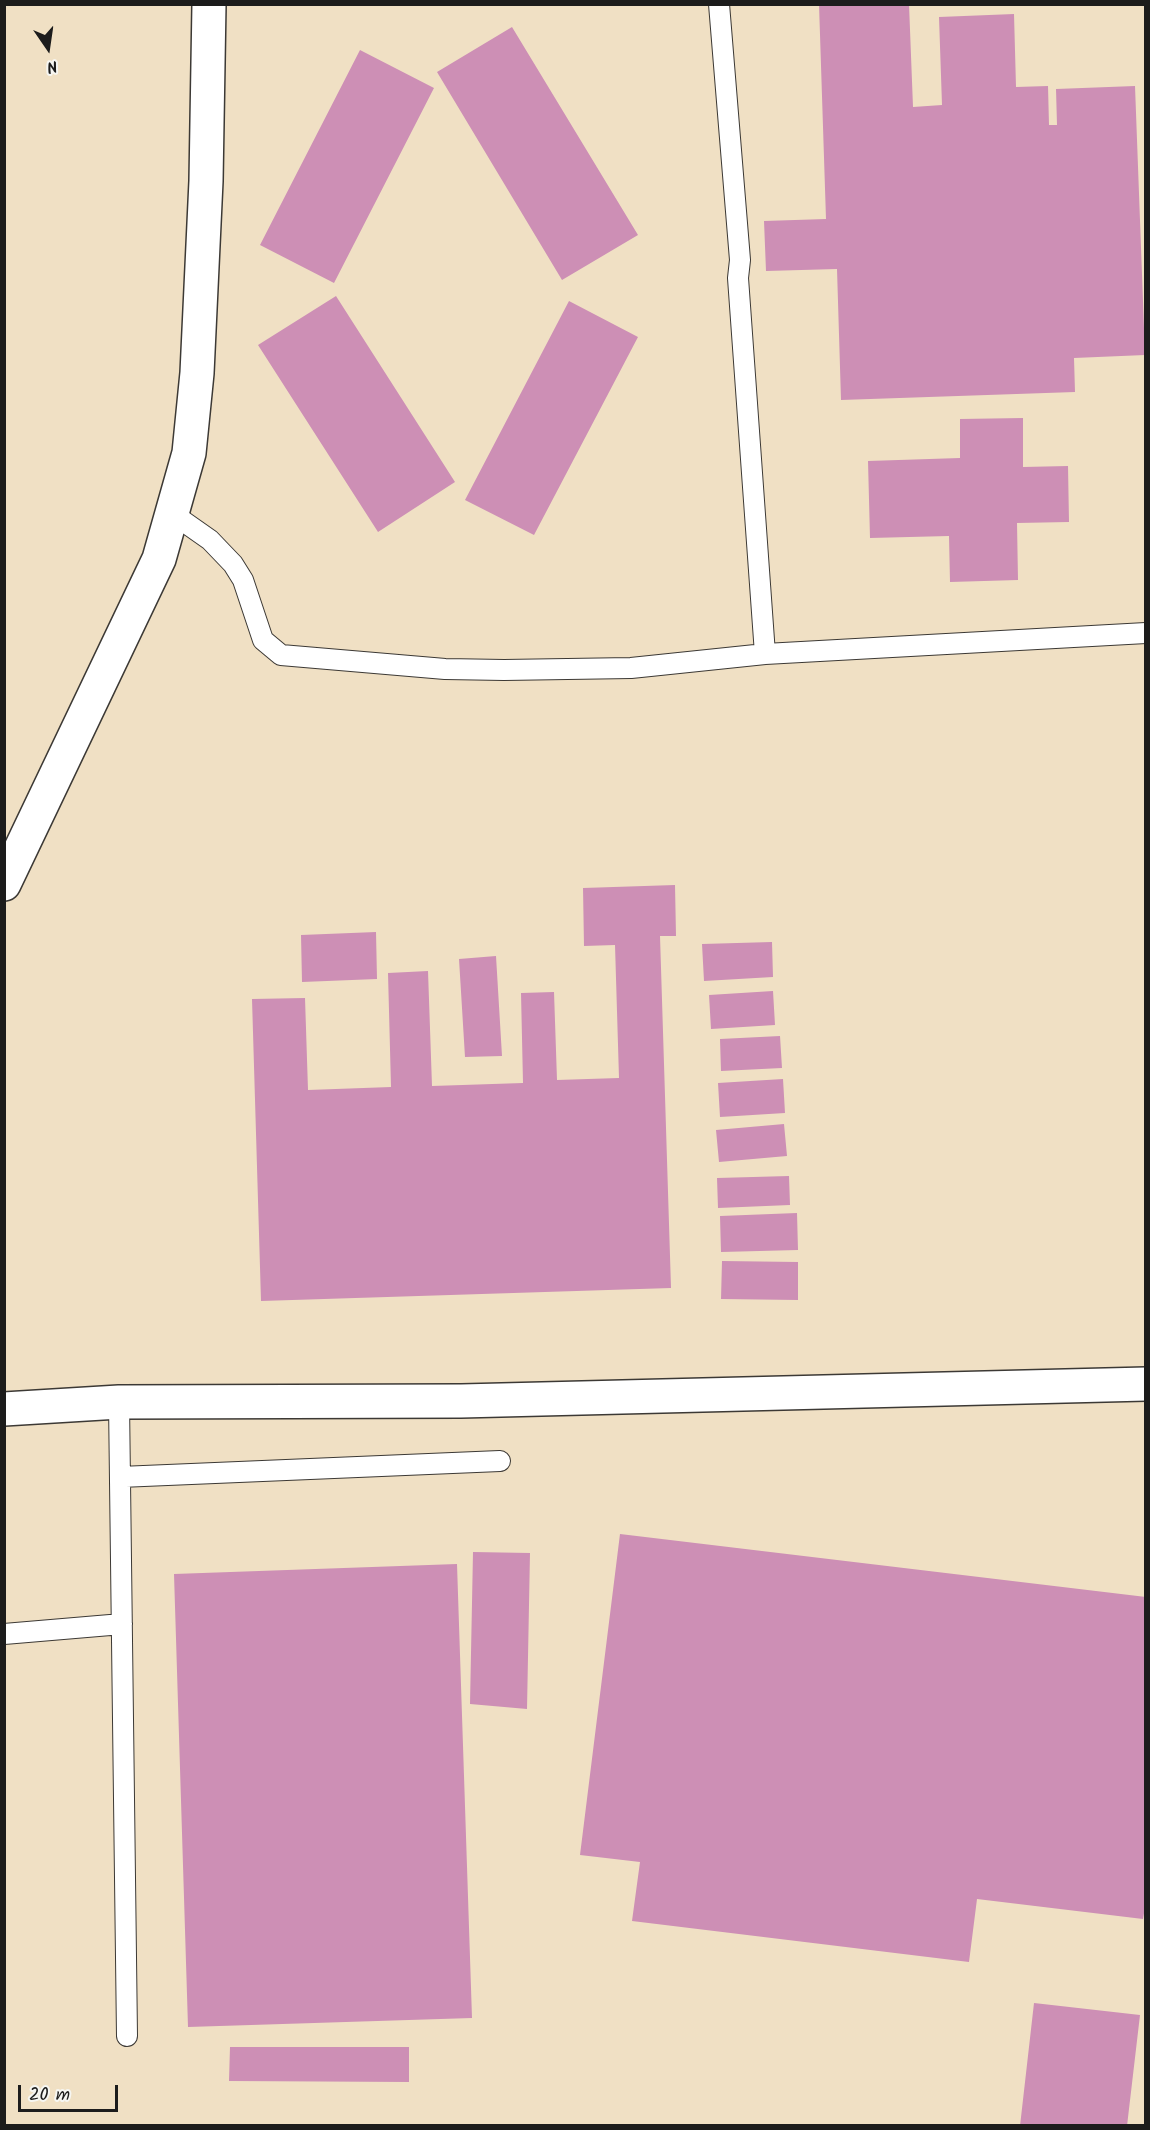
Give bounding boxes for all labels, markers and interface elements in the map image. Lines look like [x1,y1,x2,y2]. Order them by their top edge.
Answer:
north arrow [18,18,78,78]
text: N [44,53,60,79]
scale bar [21,2073,122,2111]
text: 20 m [29,2081,70,2110]

